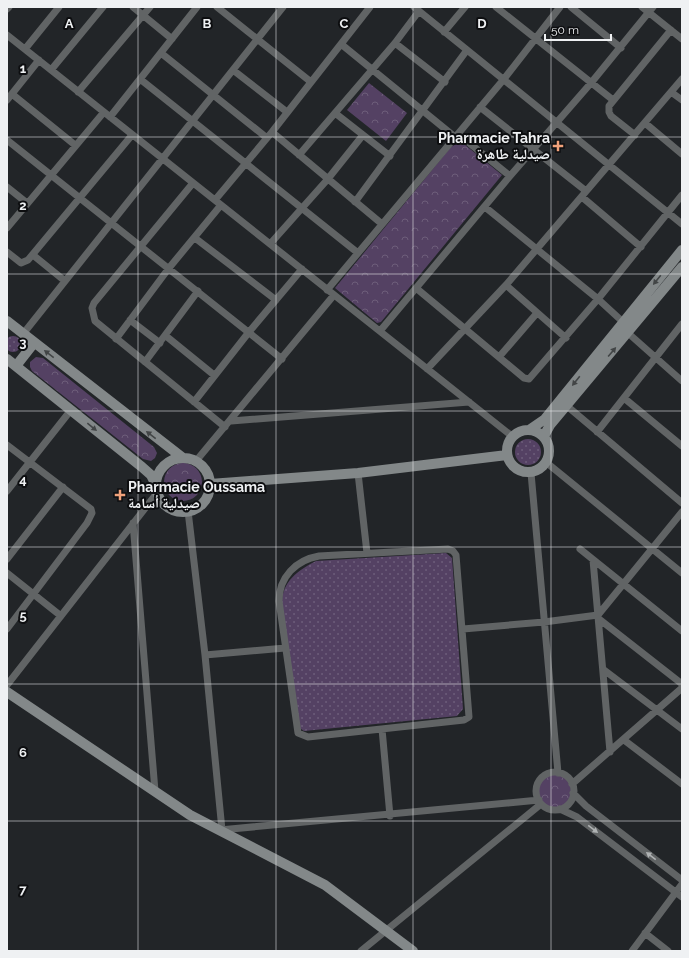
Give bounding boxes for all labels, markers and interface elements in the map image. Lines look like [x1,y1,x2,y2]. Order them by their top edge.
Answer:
text: A [65,16,74,31]
text: B [203,16,212,31]
text: C [340,16,349,31]
text: D [477,16,487,31]
scale bar [545,16,611,42]
text: 50 m [551,23,579,37]
text: 1 [20,61,27,76]
place label: Pharmacie Tahra صيدلية طاهرة [438,130,550,162]
marker: Pharmacie Tahra صيدلية طاهرة [553,141,563,151]
text: 2 [19,198,27,213]
one-way arrow [653,275,662,285]
text: 3 [19,335,27,350]
one-way arrow [608,346,617,357]
one-way arrow [44,350,55,359]
one-way arrow [571,376,580,387]
one-way arrow [87,423,97,431]
one-way arrow [146,431,157,440]
text: 4 [19,472,27,487]
place label: Pharmacie Oussama صيدلية أسامة [128,479,265,511]
marker: Pharmacie Oussama صيدلية أسامة [115,490,125,500]
text: 5 [19,608,27,623]
text: 6 [19,745,27,760]
one-way arrow [587,825,598,833]
one-way arrow [646,852,657,860]
text: 7 [19,882,27,897]

